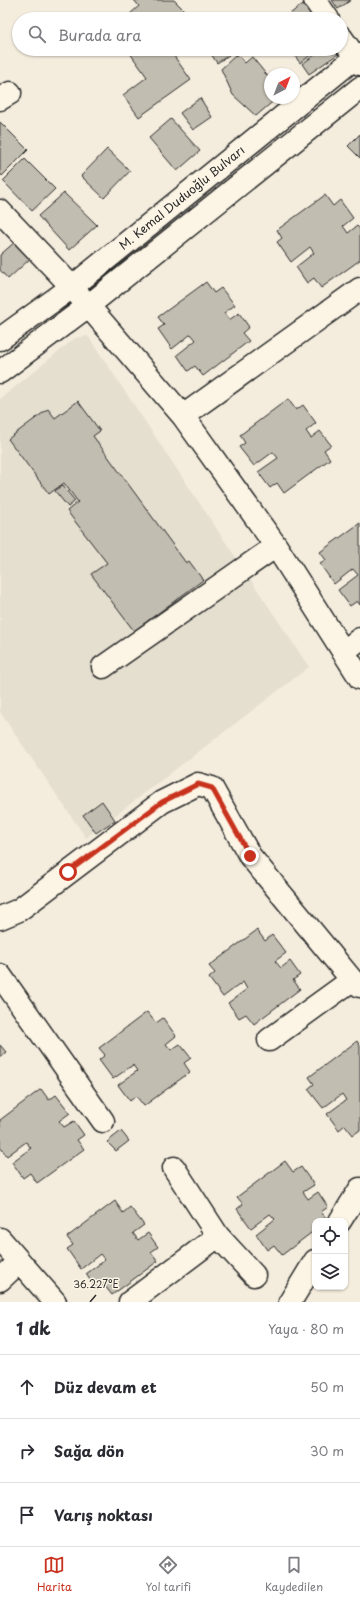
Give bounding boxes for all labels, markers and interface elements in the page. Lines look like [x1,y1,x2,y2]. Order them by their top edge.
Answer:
search box [12,12,348,56]
icon: search [26,23,48,45]
text: Burada ara [58,23,141,46]
north arrow [264,68,300,104]
street label: M. Kemal Duduoğlu Bulvarı [115,141,248,254]
route end [241,847,259,865]
route start [59,863,77,881]
map controls [312,1218,348,1290]
button: locate [312,1218,348,1254]
button: layers [312,1254,348,1290]
text: 36.227°E [73,1276,119,1291]
text: 1 dk [16,1315,51,1341]
text: Yaya · 80 m [268,1319,344,1338]
text: Düz devam et [54,1375,157,1398]
icon: ahead [16,1376,38,1398]
text: 50 m [310,1377,344,1396]
text: Sağa dön [54,1439,124,1462]
icon: right [16,1440,38,1462]
text: 30 m [310,1441,344,1460]
text: Varış noktası [54,1503,153,1526]
icon: arrive [16,1504,38,1526]
tab: Harita [37,1554,72,1595]
tab: Yol tarifi [146,1554,191,1595]
tab: Kaydedilen [265,1554,323,1595]

